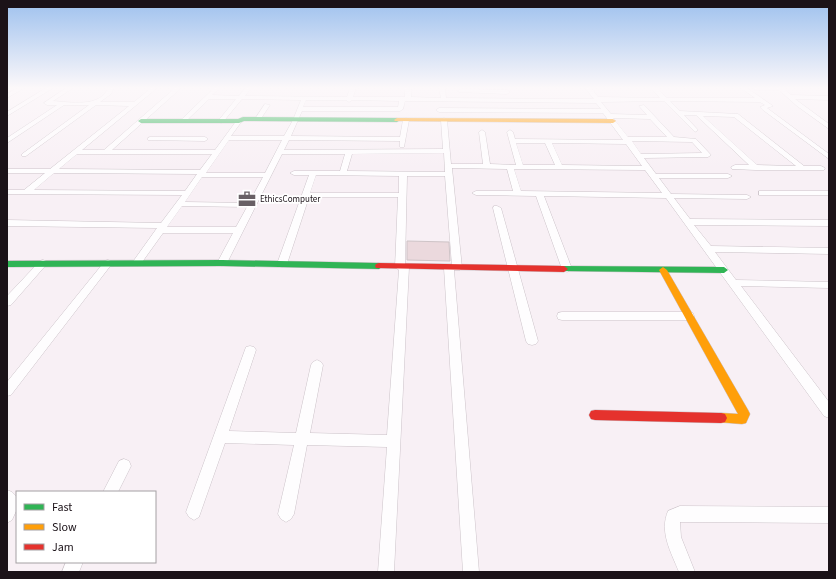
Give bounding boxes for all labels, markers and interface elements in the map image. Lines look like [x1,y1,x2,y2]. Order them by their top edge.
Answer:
office icon: EthicsComputer [237,189,257,209]
place label: EthicsComputer [260,193,321,206]
legend [16,491,156,563]
text: Fast [52,499,72,516]
text: Slow [52,519,77,536]
text: Jam [52,539,74,556]

